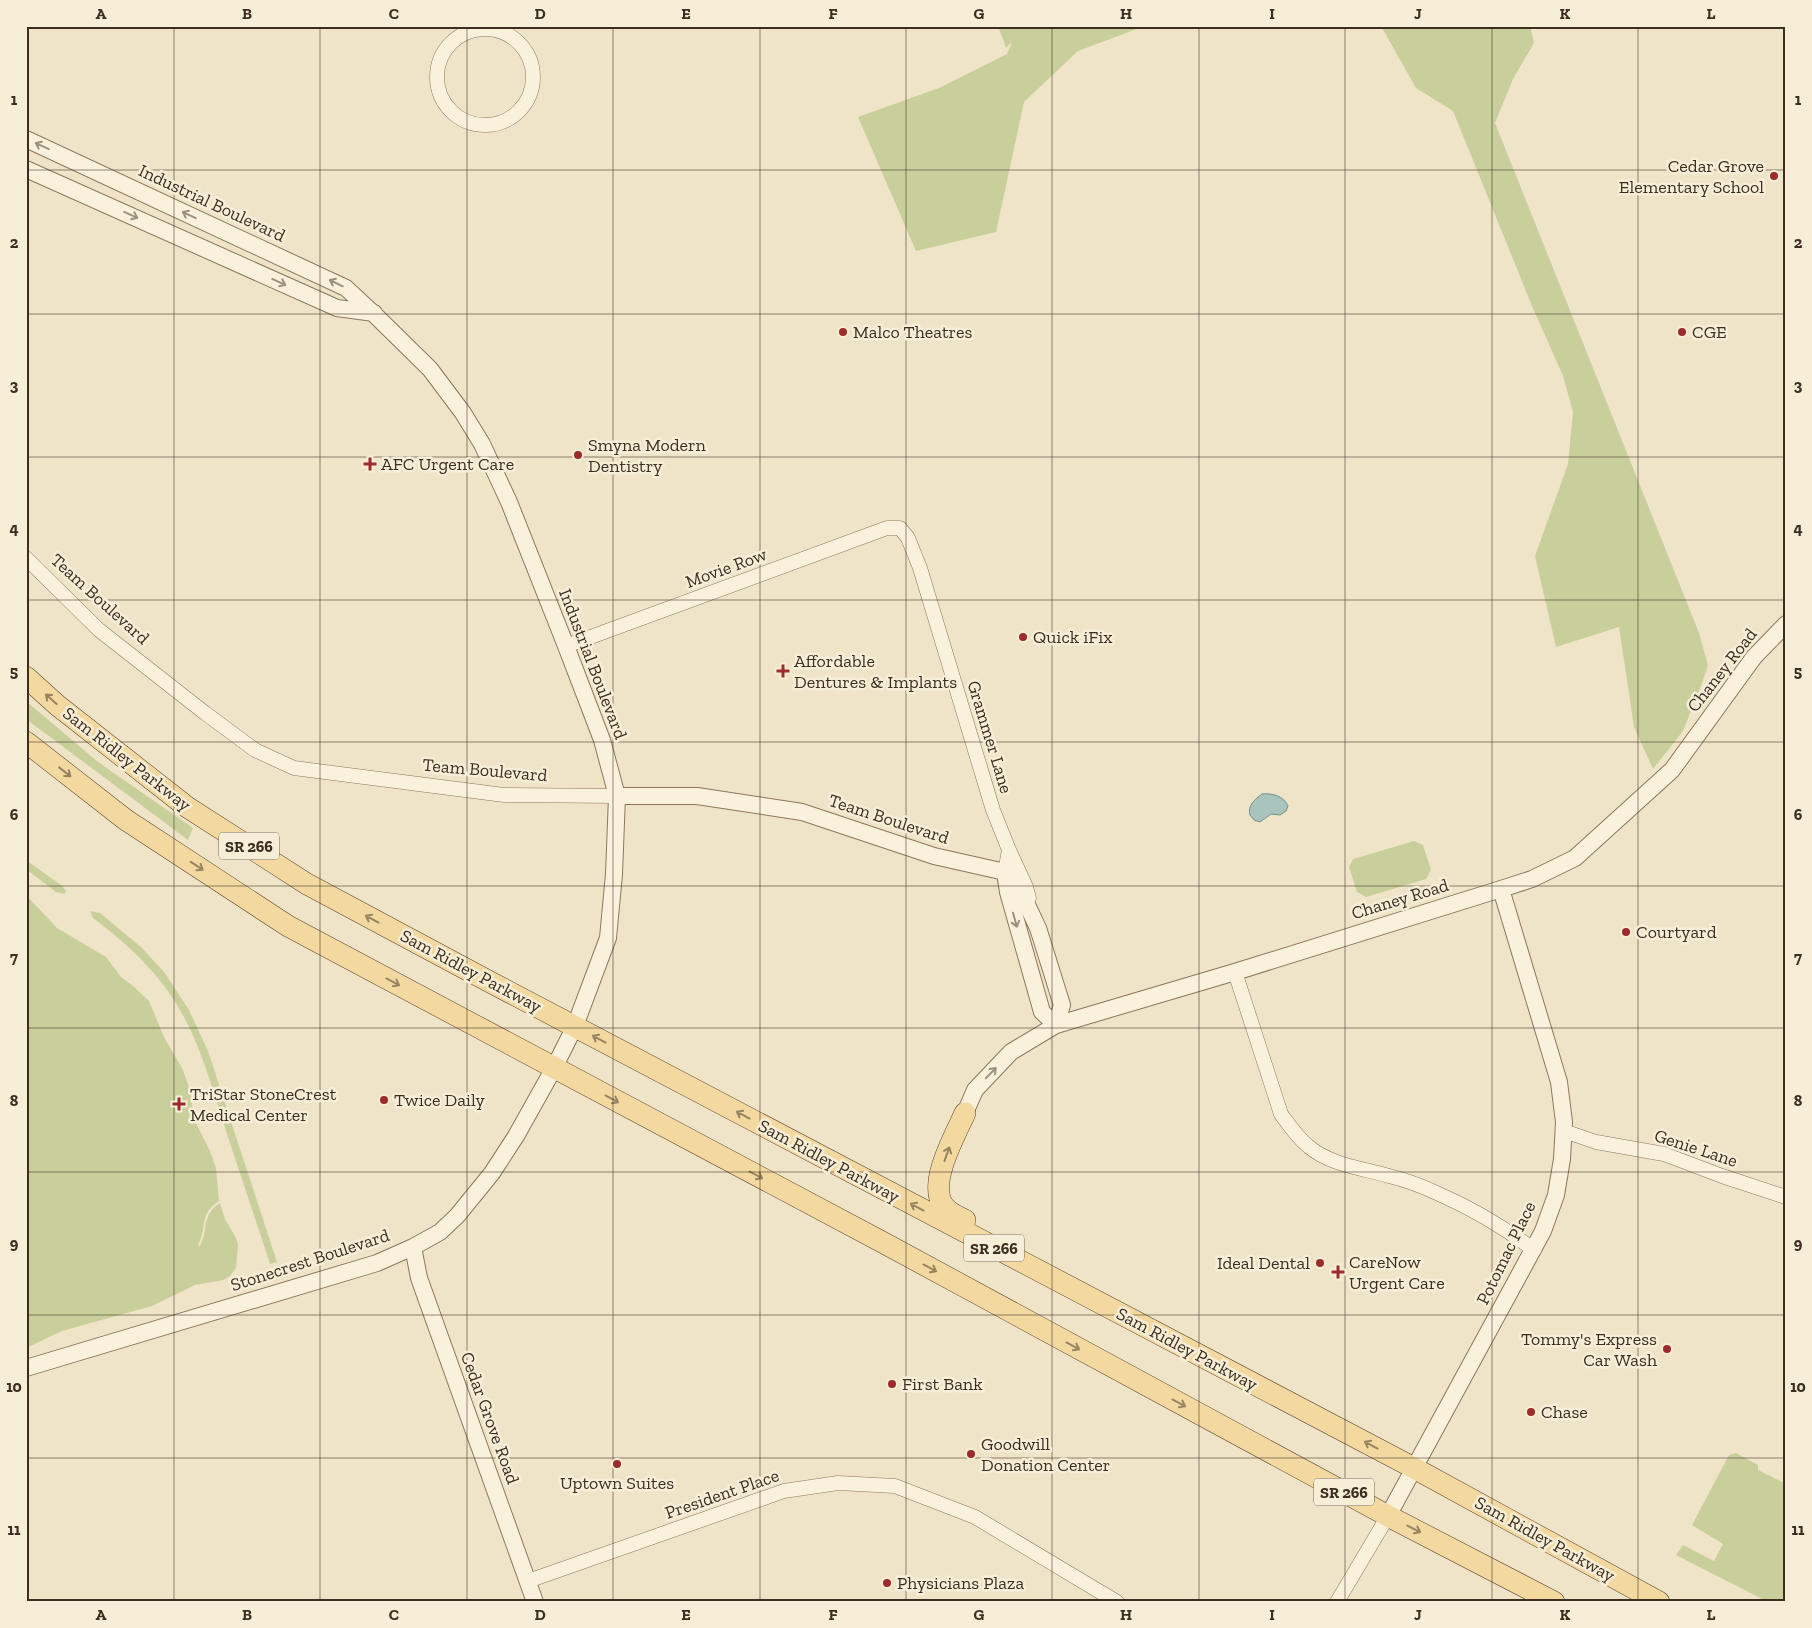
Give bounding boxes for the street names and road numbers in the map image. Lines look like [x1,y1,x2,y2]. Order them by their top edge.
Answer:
street label: Industrial Boulevard [135,159,289,247]
street label: Movie Row [682,543,770,593]
street label: Team Boulevard [46,549,154,649]
street label: Industrial Boulevard [554,586,632,742]
street label: Chaney Road [1682,624,1762,716]
street label: Grammer Lane [962,678,1018,796]
street label: Sam Ridley Parkway [58,702,196,816]
street label: Team Boulevard [422,754,548,786]
street label: Team Boulevard [826,789,952,849]
road number: SR 266 [219,832,279,859]
street label: Chaney Road [1349,874,1451,924]
street label: Sam Ridley Parkway [397,924,546,1018]
street label: Sam Ridley Parkway [755,1114,904,1208]
street label: Genie Lane [1652,1124,1740,1172]
street label: Potomac Place [1471,1198,1541,1308]
street label: Stonecrest Boulevard [228,1224,392,1296]
road number: SR 266 [964,1234,1024,1262]
street label: Sam Ridley Parkway [1113,1302,1262,1396]
street label: Cedar Grove Road [456,1349,524,1487]
street label: President Place [662,1464,782,1524]
road number: SR 266 [1314,1478,1374,1505]
street label: Sam Ridley Parkway [1471,1491,1620,1587]

